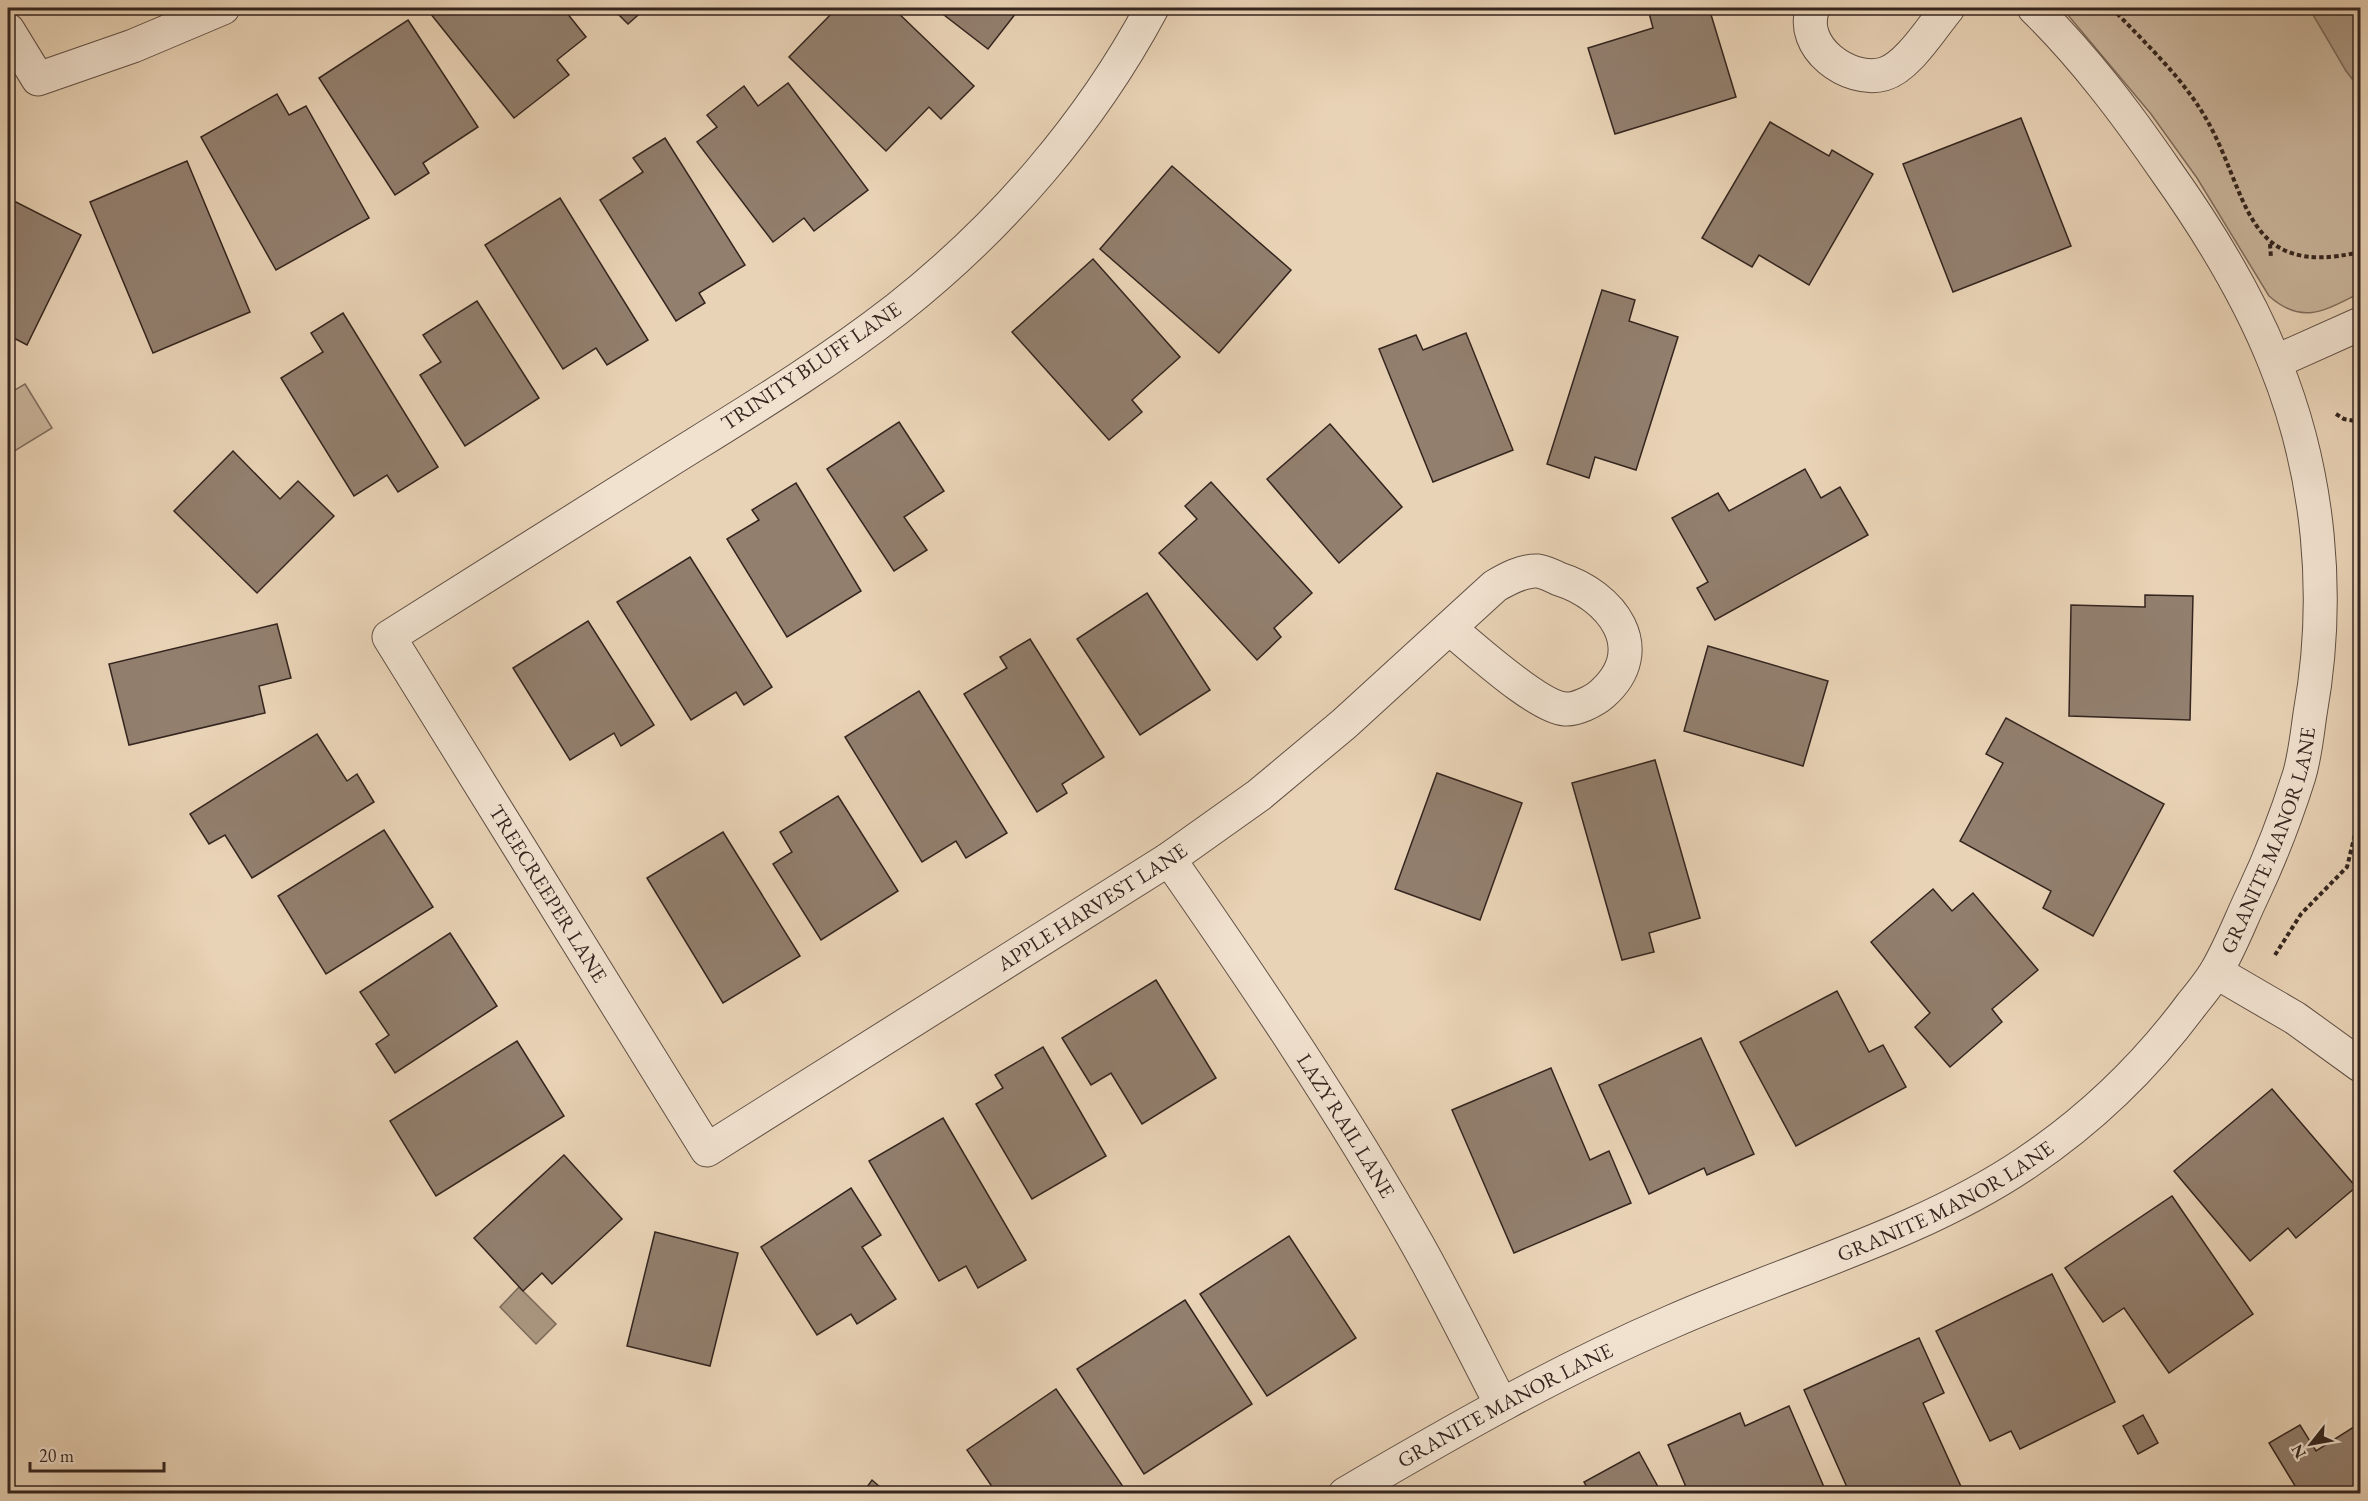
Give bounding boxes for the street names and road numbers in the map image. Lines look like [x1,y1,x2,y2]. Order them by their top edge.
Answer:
street label: TRINITY BLUFF LANE [716,295,906,436]
street label: GRANITE MANOR LANE [2214,725,2321,958]
street label: TREECREEPER LANE [483,799,614,987]
street label: APPLE HARVEST LANE [991,836,1192,977]
street label: LAZY RAIL LANE [1291,1048,1401,1203]
street label: GRANITE MANOR LANE [1833,1134,2059,1268]
street label: GRANITE MANOR LANE [1392,1336,1617,1474]

